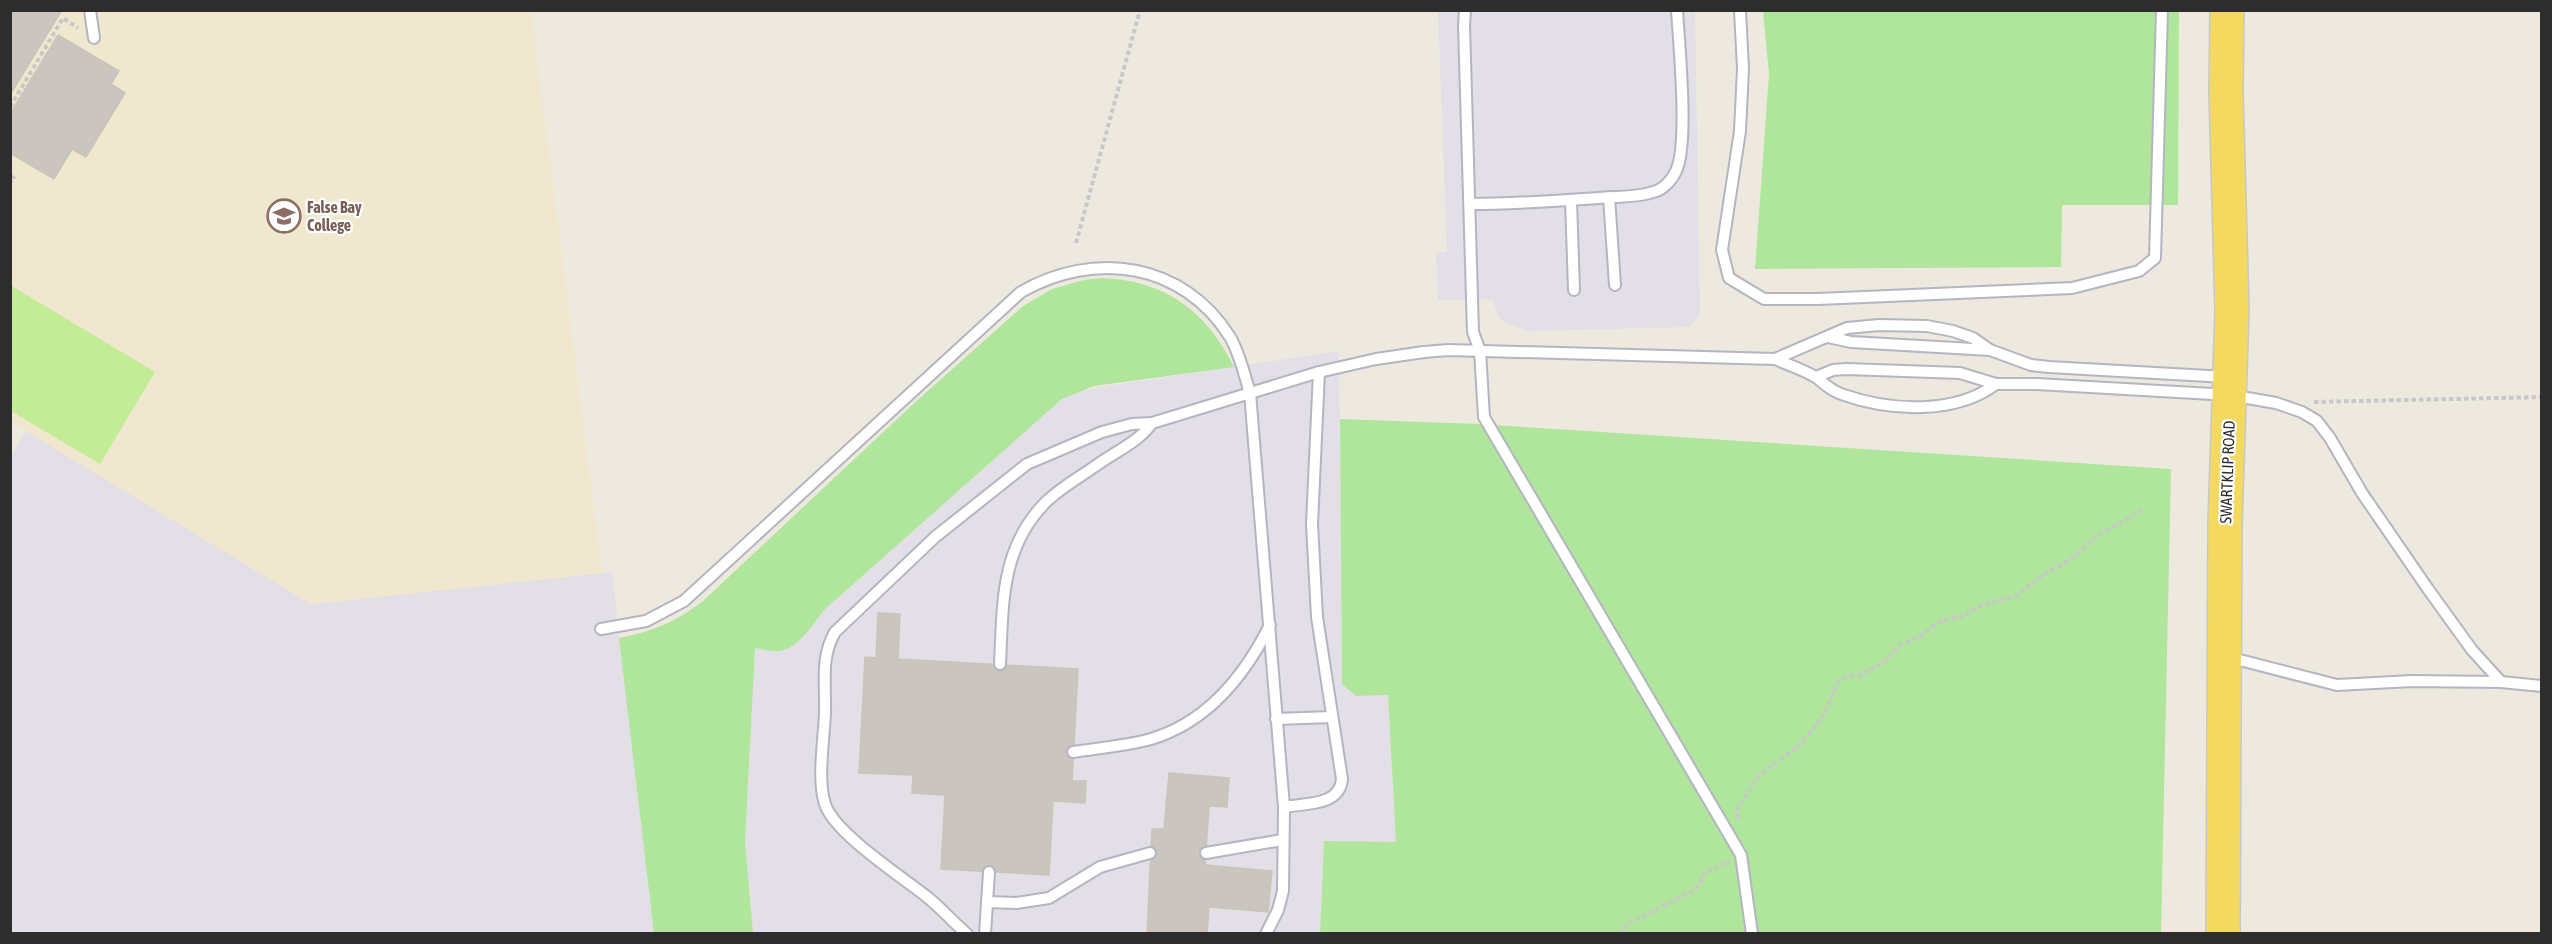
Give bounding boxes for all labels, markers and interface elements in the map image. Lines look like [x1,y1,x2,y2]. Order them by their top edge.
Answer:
school or university icon: False Bay College [266,198,302,234]
place label: False Bay College [307,198,362,234]
street label: SWARTKLIP ROAD [2216,420,2238,524]

